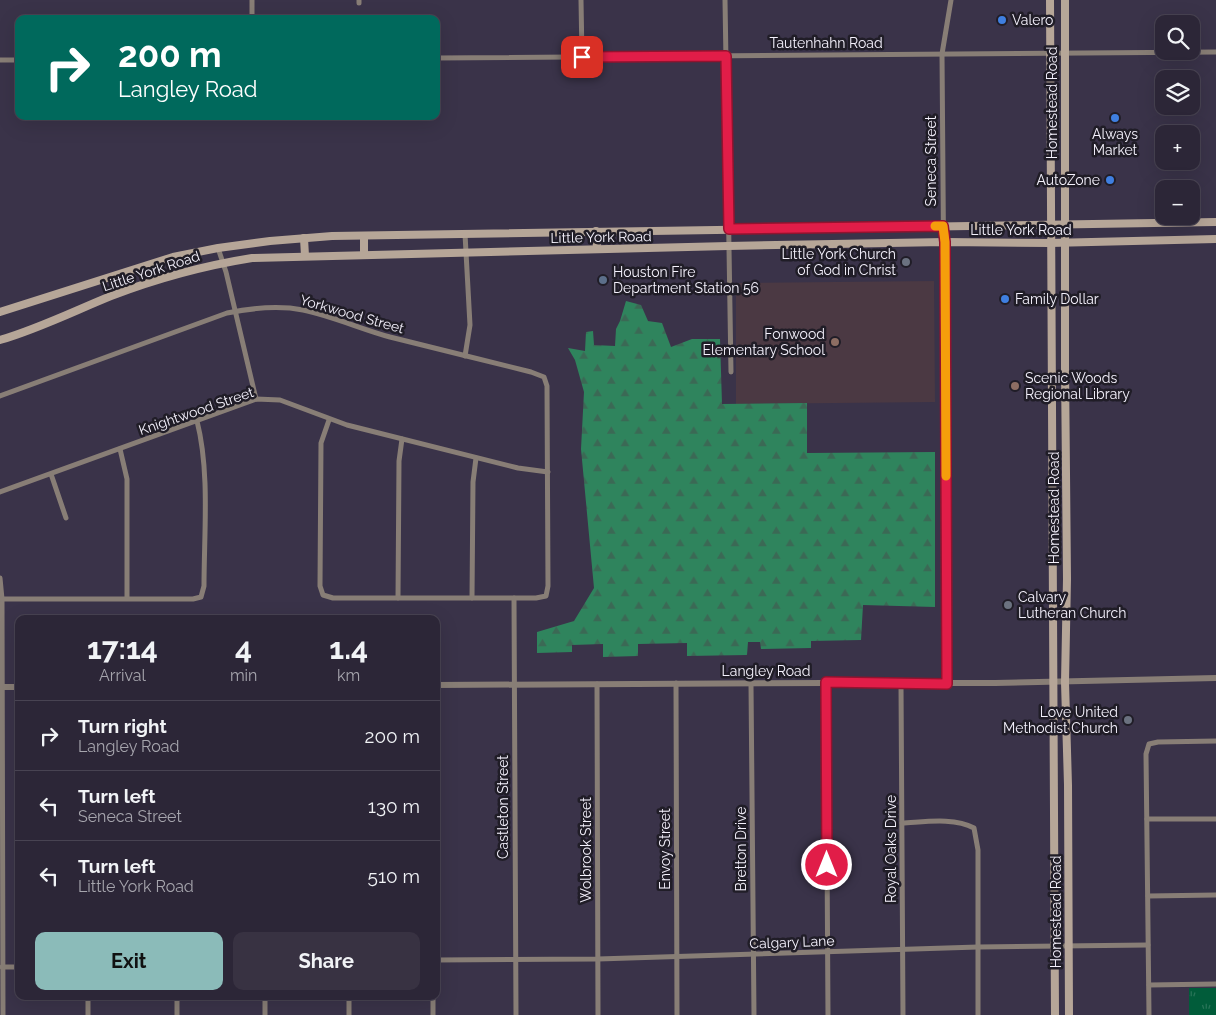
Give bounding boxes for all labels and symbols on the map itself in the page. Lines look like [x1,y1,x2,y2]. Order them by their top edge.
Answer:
place label: Valero [1012,12,1053,28]
marker: Valero [996,14,1008,26]
street label: Tautenhahn Road [769,35,883,51]
pin [561,36,603,78]
street label: Homestead Road [1044,47,1060,159]
marker: Always Market [1109,112,1121,124]
street label: Seneca Street [923,115,939,206]
place label: Always Market [1092,126,1138,158]
place label: AutoZone [1036,172,1100,188]
marker: AutoZone [1104,174,1116,186]
street label: Little York Road [970,222,1072,238]
street label: Little York Road [550,228,652,246]
place label: Little York Church of God in Christ [782,246,896,278]
street label: Little York Road [100,248,202,294]
marker: Little York Church of God in Christ [900,256,912,268]
place label: Houston Fire Department Station 56 [613,264,759,296]
marker: Houston Fire Department Station 56 [597,274,609,286]
place label: Family Dollar [1015,291,1099,307]
street label: Yorkwood Street [298,292,406,337]
marker: Family Dollar [999,293,1011,305]
place label: Fonwood Elementary School [702,326,825,358]
marker: Fonwood Elementary School [829,336,841,348]
place label: Scenic Woods Regional Library [1025,370,1130,402]
marker: Scenic Woods Regional Library [1009,380,1021,392]
street label: Knightwood Street [136,384,256,438]
street label: Homestead Road [1046,452,1062,564]
place label: Calvary Lutheran Church [1018,589,1126,621]
marker: Calvary Lutheran Church [1002,599,1014,611]
street label: Langley Road [722,663,810,679]
place label: Love United Methodist Church [1003,704,1118,736]
marker: Love United Methodist Church [1122,714,1134,726]
street label: Castleton Street [495,755,511,859]
street label: Royal Oaks Drive [883,795,899,903]
street label: Wolbrook Street [578,797,594,903]
street label: Bretton Drive [733,807,749,891]
street label: Envoy Street [657,808,673,890]
position arrow [800,838,852,890]
street label: Homestead Road [1048,856,1064,968]
street label: Calgary Lane [749,933,835,951]

